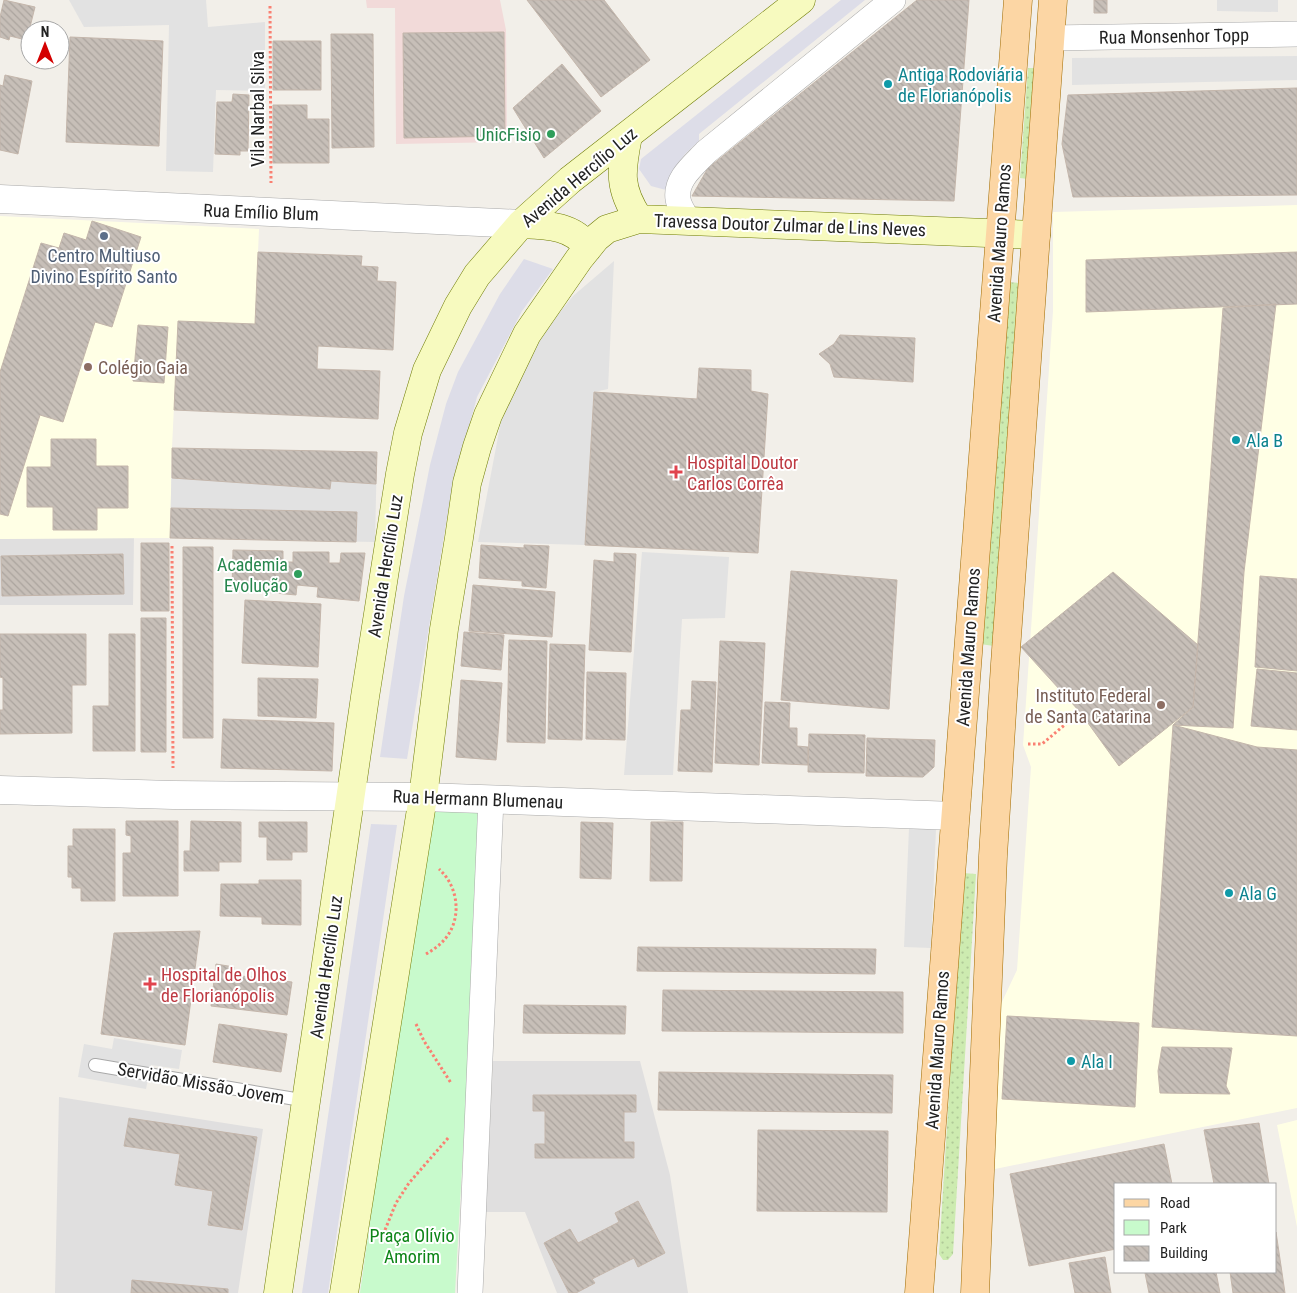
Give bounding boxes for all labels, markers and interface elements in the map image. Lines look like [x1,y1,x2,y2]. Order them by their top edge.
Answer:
north arrow [20,20,70,70]
text: N [41,24,49,40]
street label: Rua Monsenhor Topp [1099,24,1249,48]
street label: Vila Narbal Silva [247,51,268,167]
place label: Antiga Rodoviária de Florianópolis [898,64,1023,106]
marker: Antiga Rodoviária de Florianópolis [882,78,894,90]
street label: Avenida Hercílio Luz [517,123,641,231]
place label: UnicFisio [476,124,541,145]
marker: UnicFisio [545,128,557,140]
street label: Avenida Mauro Ramos [983,163,1015,323]
street label: Rua Emílio Blum [203,199,319,225]
street label: Travessa Doutor Zulmar de Lins Neves [654,210,926,240]
marker: Centro Multiuso Divino Espírito Santo [98,230,110,242]
place label: Centro Multiuso Divino Espírito Santo [30,245,178,287]
place label: Colégio Gaia [98,357,188,378]
marker: Colégio Gaia [82,361,94,373]
place label: Ala B [1246,430,1283,451]
marker: Ala B [1230,434,1242,446]
place label: Hospital Doutor Carlos Corrêa [687,452,799,494]
marker: Hospital Doutor Carlos Corrêa [669,465,683,479]
street label: Avenida Hercílio Luz [363,493,407,639]
place label: Academia Evolução [217,554,288,596]
street label: Avenida Mauro Ramos [952,567,984,727]
marker: Academia Evolução [292,568,304,580]
place label: Instituto Federal de Santa Catarina [1025,685,1151,727]
marker: Instituto Federal de Santa Catarina [1155,699,1167,711]
street label: Rua Hermann Blumenau [392,786,564,812]
place label: Ala G [1239,883,1277,904]
marker: Ala G [1223,887,1235,899]
street label: Avenida Hercílio Luz [306,894,346,1040]
place label: Hospital de Olhos de Florianópolis [161,964,287,1006]
street label: Avenida Mauro Ramos [921,970,953,1130]
marker: Hospital de Olhos de Florianópolis [143,977,157,991]
place label: Ala I [1081,1051,1113,1072]
marker: Ala I [1065,1055,1077,1067]
street label: Servidão Missão Jovem [116,1058,286,1108]
legend [1114,1183,1277,1273]
text: Road [1160,1194,1190,1212]
text: Park [1160,1219,1187,1237]
park label: Praça Olívio Amorim [370,1225,454,1267]
text: Building [1160,1244,1208,1262]

